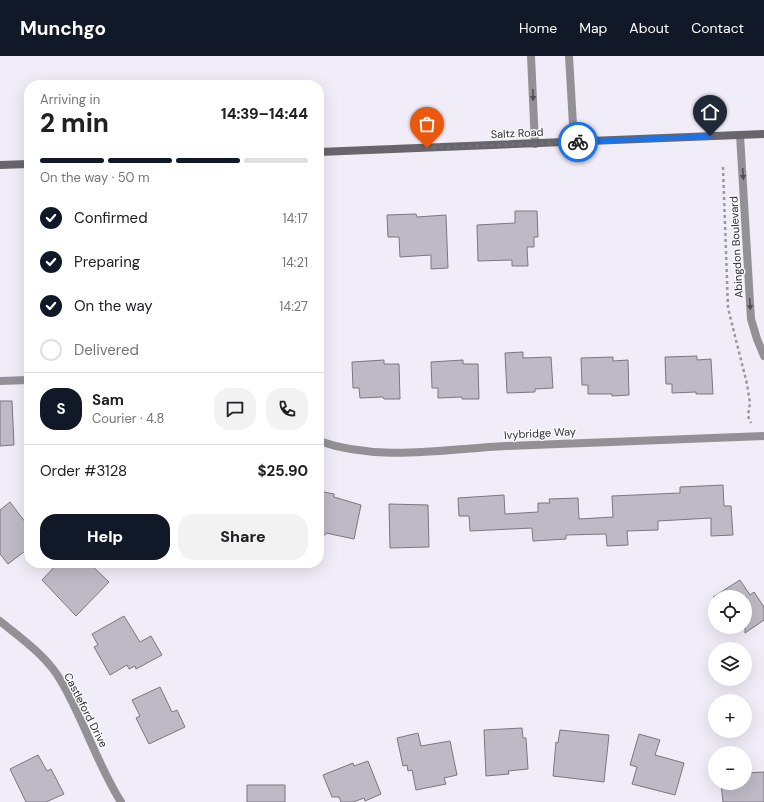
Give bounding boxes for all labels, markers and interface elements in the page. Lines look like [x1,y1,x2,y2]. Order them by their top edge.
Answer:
text: Munchgo [20,16,106,41]
text: Home [519,19,557,37]
text: Map [579,19,607,37]
text: About [629,19,669,37]
text: Contact [691,19,744,37]
one-way arrow [530,89,536,102]
text: Arriving in [40,91,100,108]
pin [693,95,727,136]
icon: home [699,101,721,123]
text: 14:39–14:44 [221,104,308,124]
text: 2 min [40,106,109,140]
pin [410,107,444,148]
icon: bag [416,113,438,135]
courier [558,122,598,162]
street label: Saltz Road [490,125,544,141]
icon: bike [567,131,589,153]
one-way arrow [740,168,747,180]
text: On the way · 50 m [40,169,150,186]
street label: Abingdon Boulevard [726,196,746,298]
icon: check [40,207,62,229]
text: Confirmed [74,208,148,228]
text: 14:17 [282,210,308,227]
icon: check [40,251,62,273]
text: Preparing [74,252,140,272]
text: 14:21 [282,254,308,271]
icon: check [40,295,62,317]
text: On the way [74,296,153,316]
one-way arrow [747,297,754,310]
text: 14:27 [279,298,308,315]
text: Delivered [74,340,139,360]
button: chat [214,388,256,430]
button: phone [266,388,308,430]
text: Sam [92,390,124,410]
text: S [56,399,66,419]
text: Courier · 4.8 [92,410,164,427]
street label: Ivybridge Way [504,424,576,442]
text: Order #3128 [40,461,127,481]
text: $25.90 [258,461,308,481]
button: Help [40,514,170,560]
button: Share [178,514,308,560]
map controls [708,590,752,790]
button: locate [708,590,752,634]
button: layers [708,642,752,686]
street label: Castleford Drive [61,670,111,750]
button: + [708,694,752,738]
button: − [708,746,752,790]

